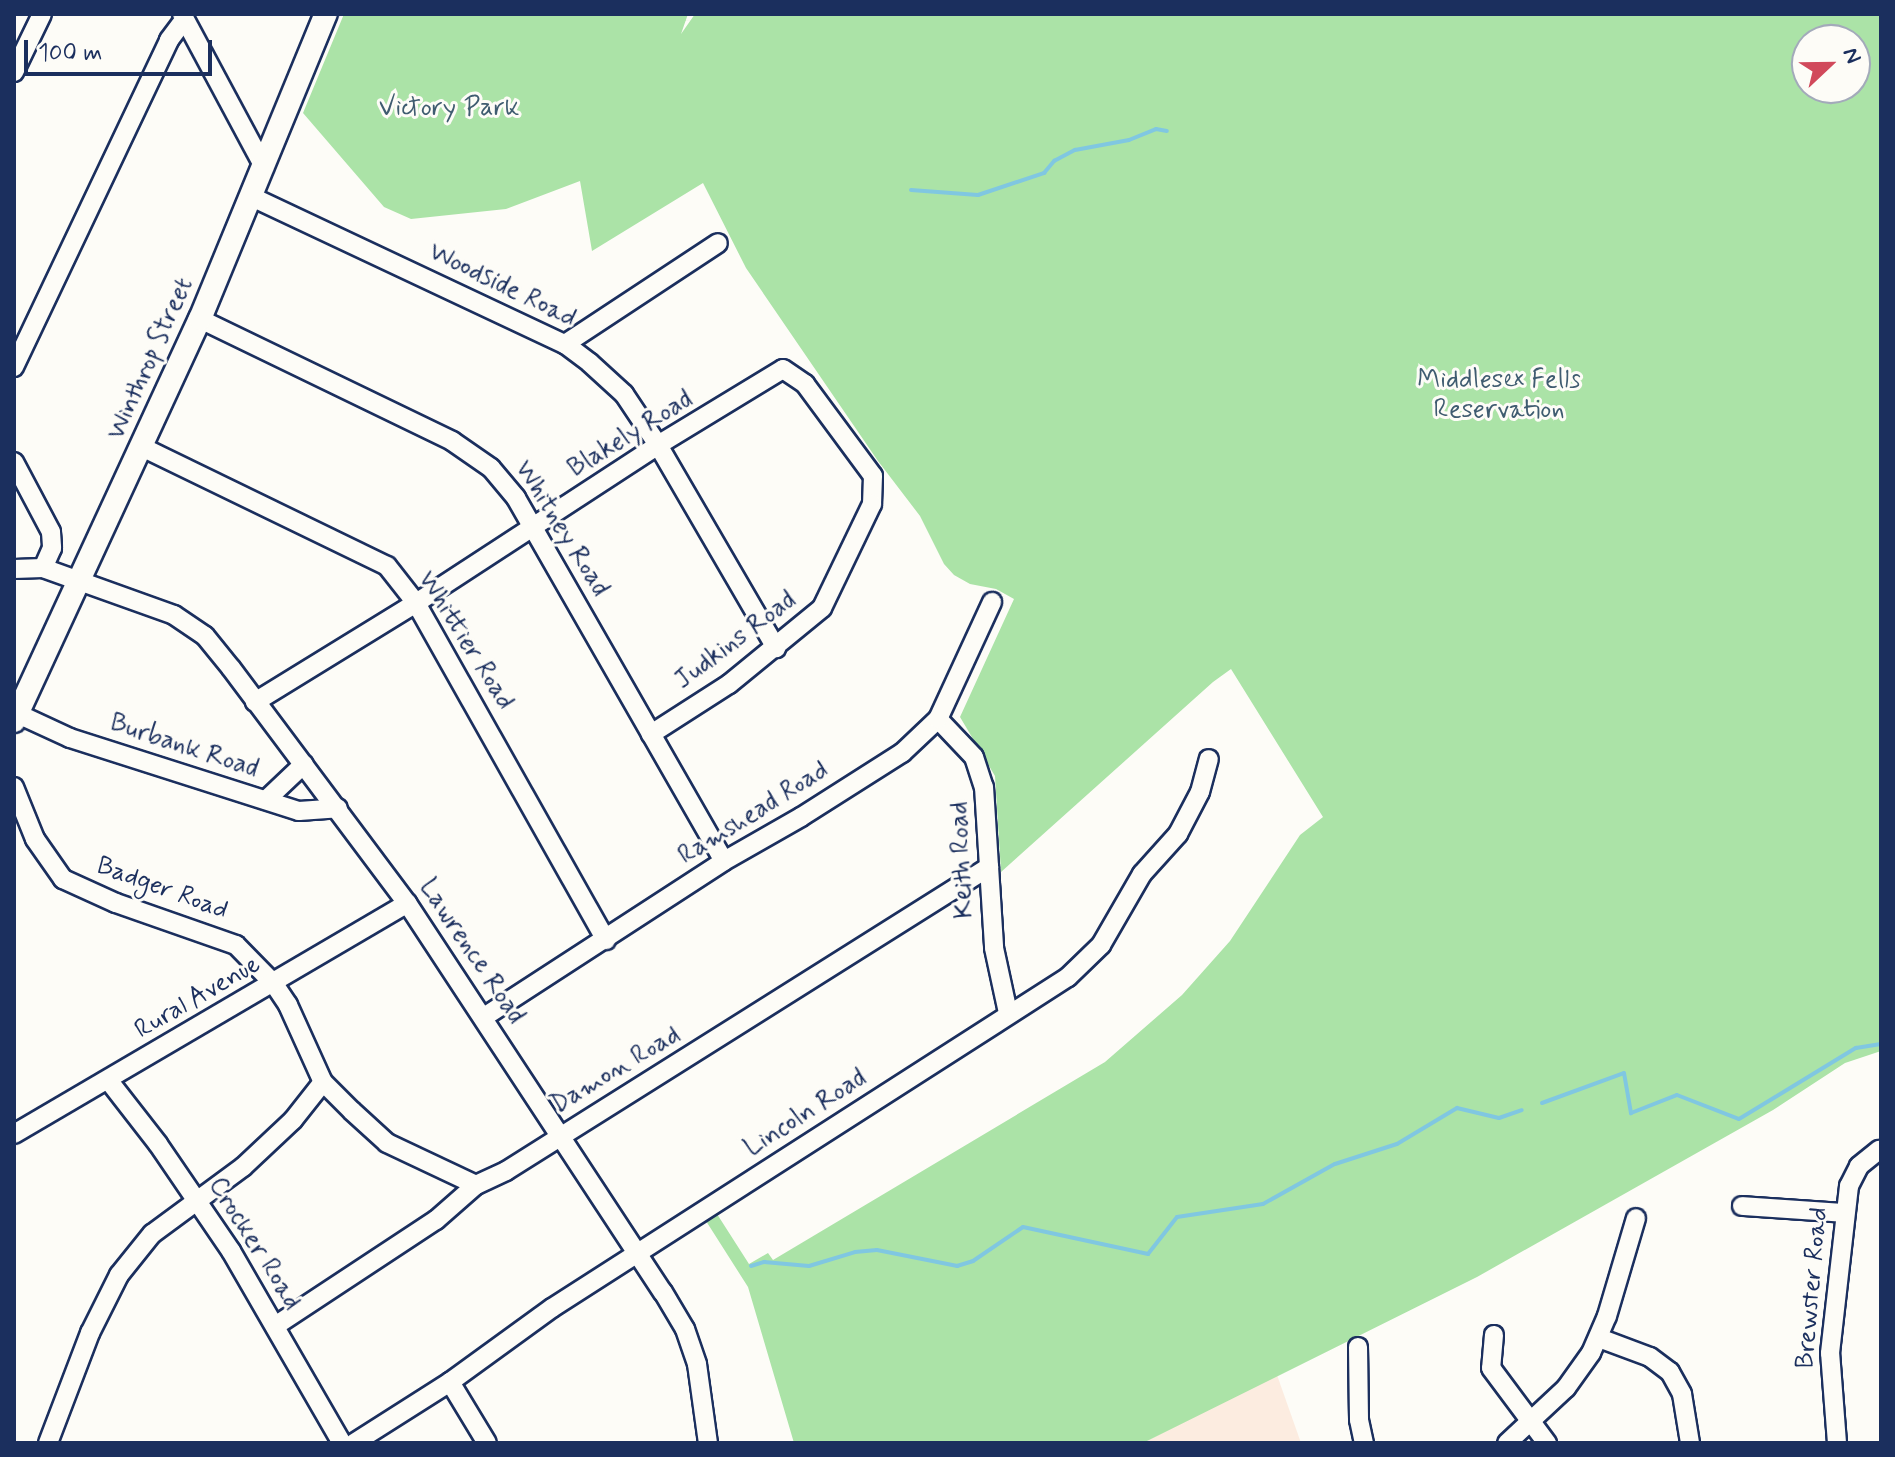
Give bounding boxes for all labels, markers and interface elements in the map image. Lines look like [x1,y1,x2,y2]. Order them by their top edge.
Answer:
scale bar [28,24,216,74]
north arrow [1791,24,1871,104]
text: 100 m [38,38,102,69]
text: N [1836,44,1867,68]
park label: Victory Park [381,93,517,125]
street label: Woodside Road [424,237,580,335]
street label: Winthrop Street [100,271,202,447]
park label: Middlesex Fells Reservation [1417,365,1581,426]
street label: Blakely Road [564,385,698,485]
street label: Whitney Road [507,456,615,602]
street label: Whittier Road [410,566,520,716]
street label: Judkins Road [670,586,802,696]
street label: Burbank Road [106,709,262,785]
street label: Ramshead Road [673,755,835,873]
street label: Keith Road [944,801,982,919]
street label: Badger Road [92,851,232,927]
street label: Lawrence Road [411,874,531,1030]
street label: Rural Avenue [128,948,268,1048]
street label: Damon Road [545,1020,687,1122]
street label: Lincoln Road [740,1063,872,1165]
street label: Crocker Road [201,1173,307,1315]
street label: Brewster Road [1791,1207,1835,1369]

